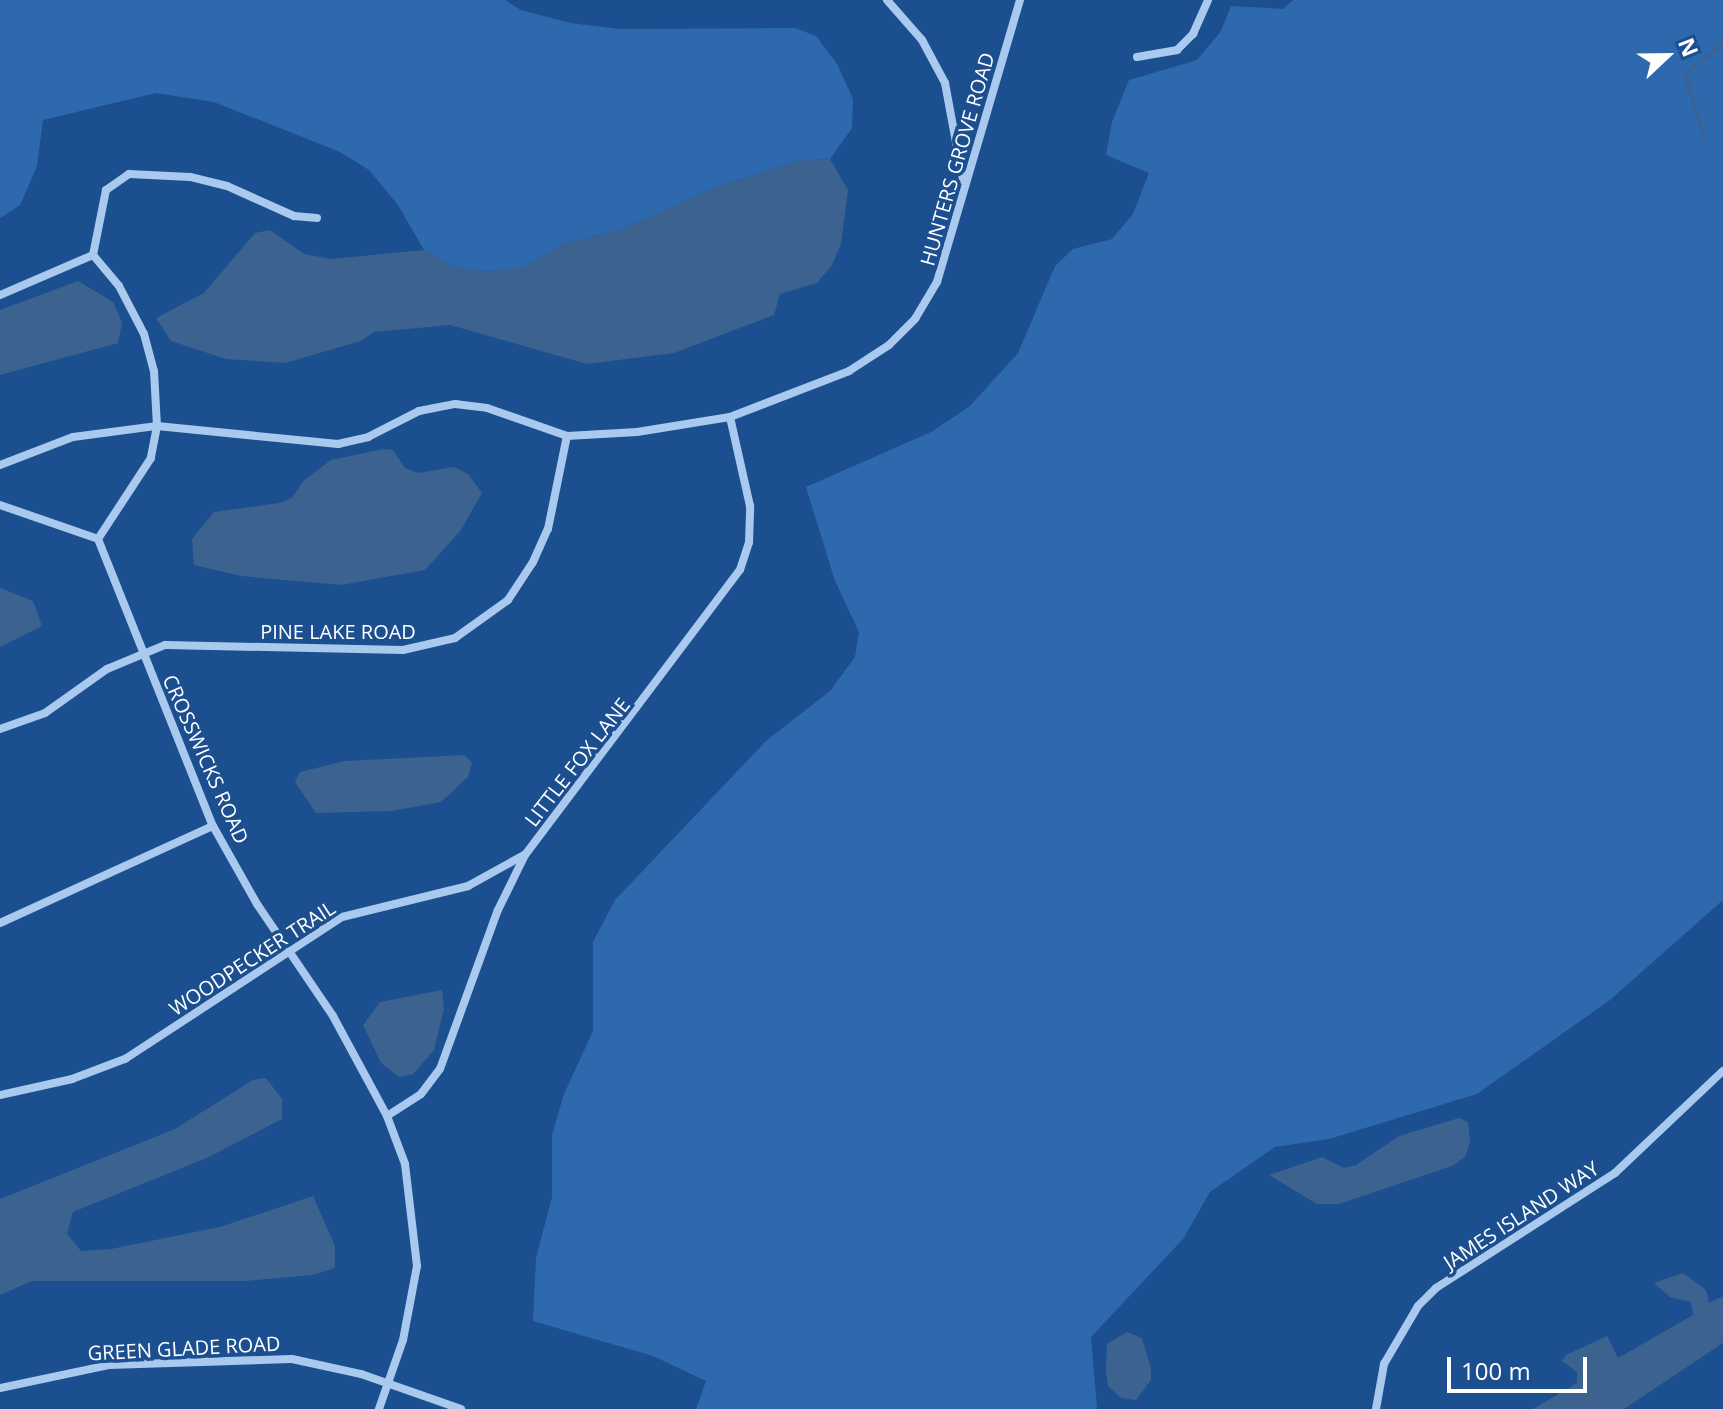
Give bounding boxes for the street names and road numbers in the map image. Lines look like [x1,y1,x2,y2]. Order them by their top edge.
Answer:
street label: HUNTERS GROVE ROAD [915,50,999,268]
street label: PINE LAKE ROAD [260,619,416,643]
street label: CROSSWICKS ROAD [158,671,254,847]
street label: LITTLE FOX LANE [519,693,635,831]
street label: WOODPECKER TRAIL [165,895,339,1021]
street label: JAMES ISLAND WAY [1439,1156,1603,1274]
street label: GREEN GLADE ROAD [87,1331,281,1365]

